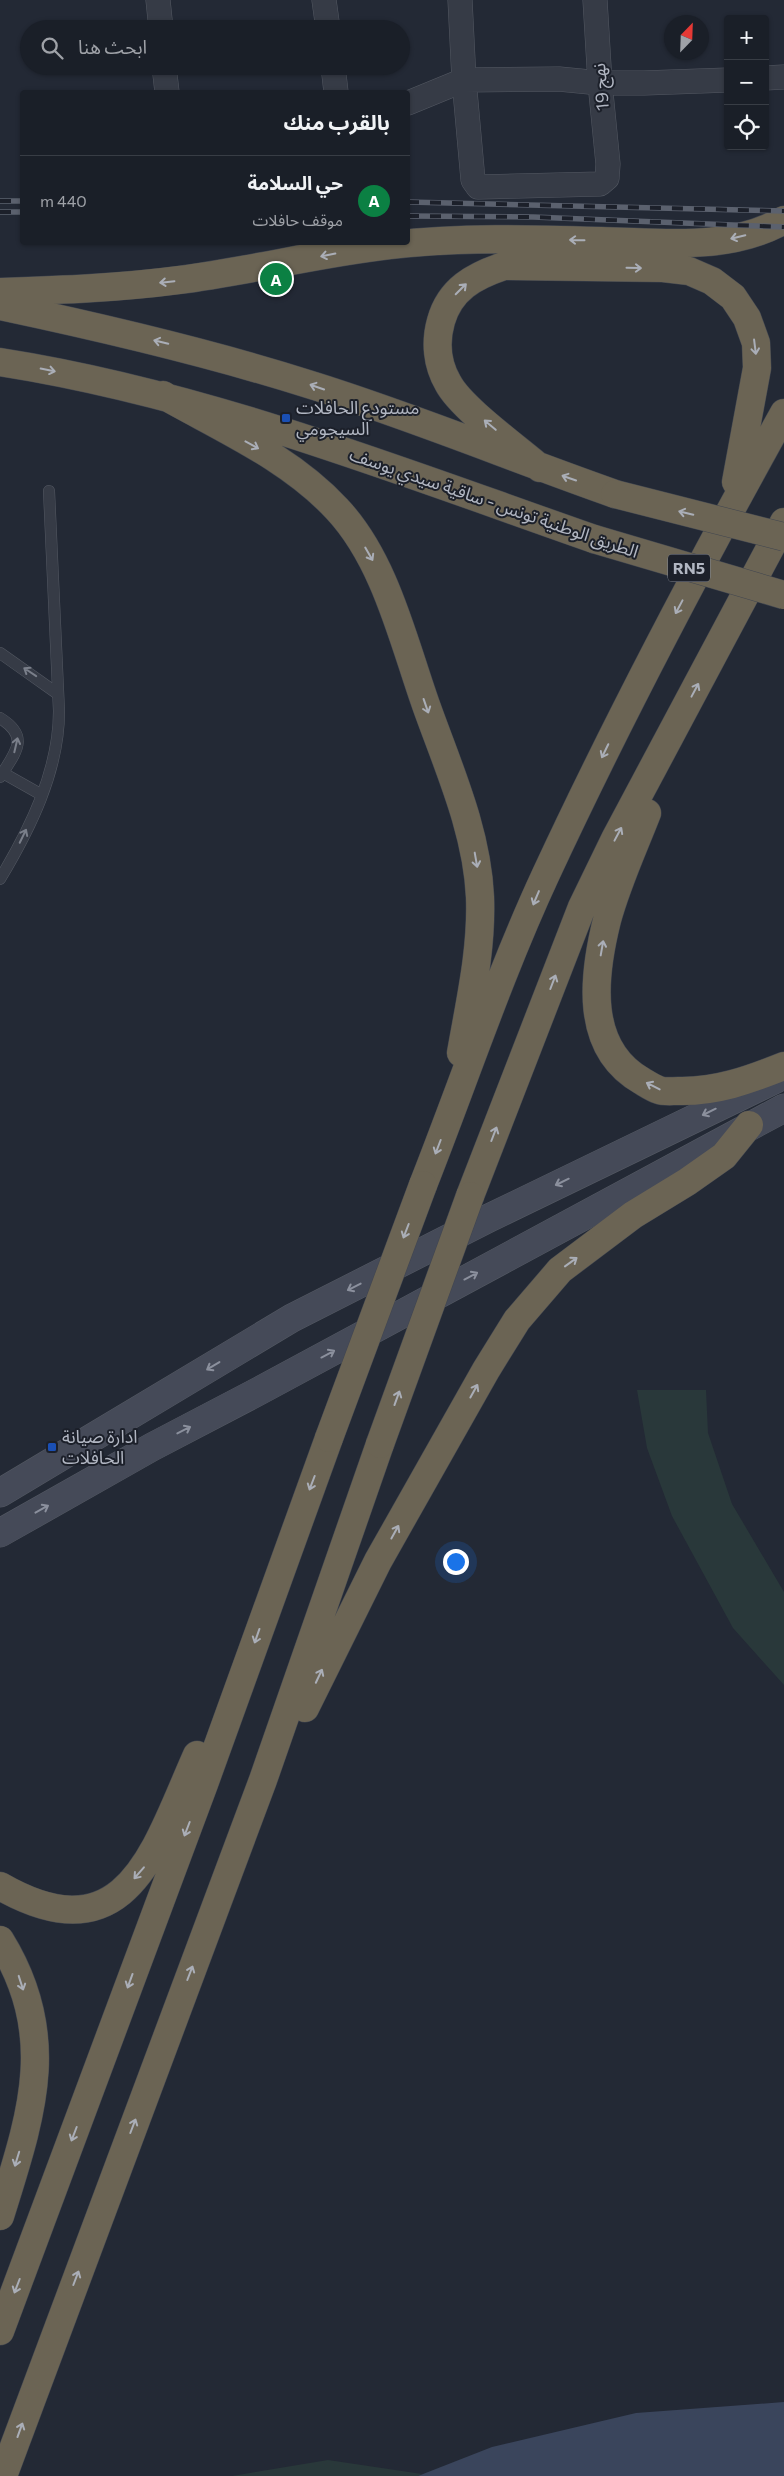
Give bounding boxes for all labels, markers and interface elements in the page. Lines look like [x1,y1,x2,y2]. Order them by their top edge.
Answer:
north arrow [664,15,709,60]
map controls [724,15,769,150]
button: + [724,15,769,60]
search box [20,20,410,75]
icon: search [38,34,66,62]
text: ابحث هنا [78,35,147,58]
button: − [724,60,769,105]
street label: نهج 19 [587,62,616,112]
button: locate [724,105,769,150]
text: بالقرب منك [284,109,390,134]
text: حي السلامة [247,171,343,194]
text: 440 m [40,191,87,210]
text: A [368,191,380,210]
text: موقف حافلات [253,210,343,229]
one-way arrow [731,233,747,242]
one-way arrow [569,236,585,245]
one-way arrow [320,251,336,260]
pin: A [260,260,292,298]
one-way arrow [625,263,641,273]
one-way arrow [160,277,176,286]
one-way arrow [455,283,467,296]
one-way arrow [154,337,170,346]
one-way arrow [751,339,761,355]
one-way arrow [40,366,56,376]
one-way arrow [310,382,325,391]
place label: مستودع الحافلات السيجومي [296,396,420,442]
marker: مستودع الحافلات السيجومي [280,412,292,424]
one-way arrow [484,420,497,431]
one-way arrow [244,440,258,450]
street label: الطريق الوطنية تونس - ساقية سيدي يوسف [346,442,642,565]
one-way arrow [561,473,577,482]
one-way arrow [678,508,694,518]
one-way arrow [364,546,374,560]
road number: RN5 [668,554,710,582]
one-way arrow [674,599,684,614]
one-way arrow [23,667,37,677]
one-way arrow [690,683,700,698]
one-way arrow [422,697,431,713]
one-way arrow [12,738,21,754]
one-way arrow [600,744,610,759]
one-way arrow [613,826,623,841]
one-way arrow [18,829,28,844]
one-way arrow [471,852,481,868]
one-way arrow [530,890,540,905]
one-way arrow [598,940,608,956]
one-way arrow [549,975,558,990]
one-way arrow [645,1081,660,1091]
one-way arrow [701,1107,716,1117]
one-way arrow [490,1127,499,1142]
one-way arrow [433,1139,442,1154]
one-way arrow [555,1178,570,1188]
one-way arrow [401,1223,410,1238]
one-way arrow [564,1256,577,1267]
one-way arrow [463,1271,478,1281]
one-way arrow [347,1282,362,1292]
one-way arrow [320,1349,335,1358]
one-way arrow [206,1362,220,1372]
one-way arrow [469,1383,479,1398]
one-way arrow [393,1391,402,1406]
place label: ادارة صيانة الحافلات [62,1425,138,1468]
one-way arrow [177,1425,192,1435]
marker: ادارة صيانة الحافلات [46,1441,58,1453]
one-way arrow [306,1476,315,1491]
one-way arrow [35,1504,50,1514]
one-way arrow [390,1526,400,1540]
your location [443,1549,469,1575]
one-way arrow [252,1628,261,1644]
one-way arrow [315,1669,325,1684]
one-way arrow [182,1821,191,1836]
one-way arrow [134,1867,145,1880]
one-way arrow [186,1966,195,1982]
one-way arrow [125,1973,134,1989]
one-way arrow [17,1975,27,1991]
one-way arrow [129,2118,138,2134]
one-way arrow [69,2126,78,2141]
one-way arrow [12,2151,22,2167]
one-way arrow [72,2271,81,2286]
one-way arrow [12,2278,22,2293]
one-way arrow [16,2423,25,2438]

